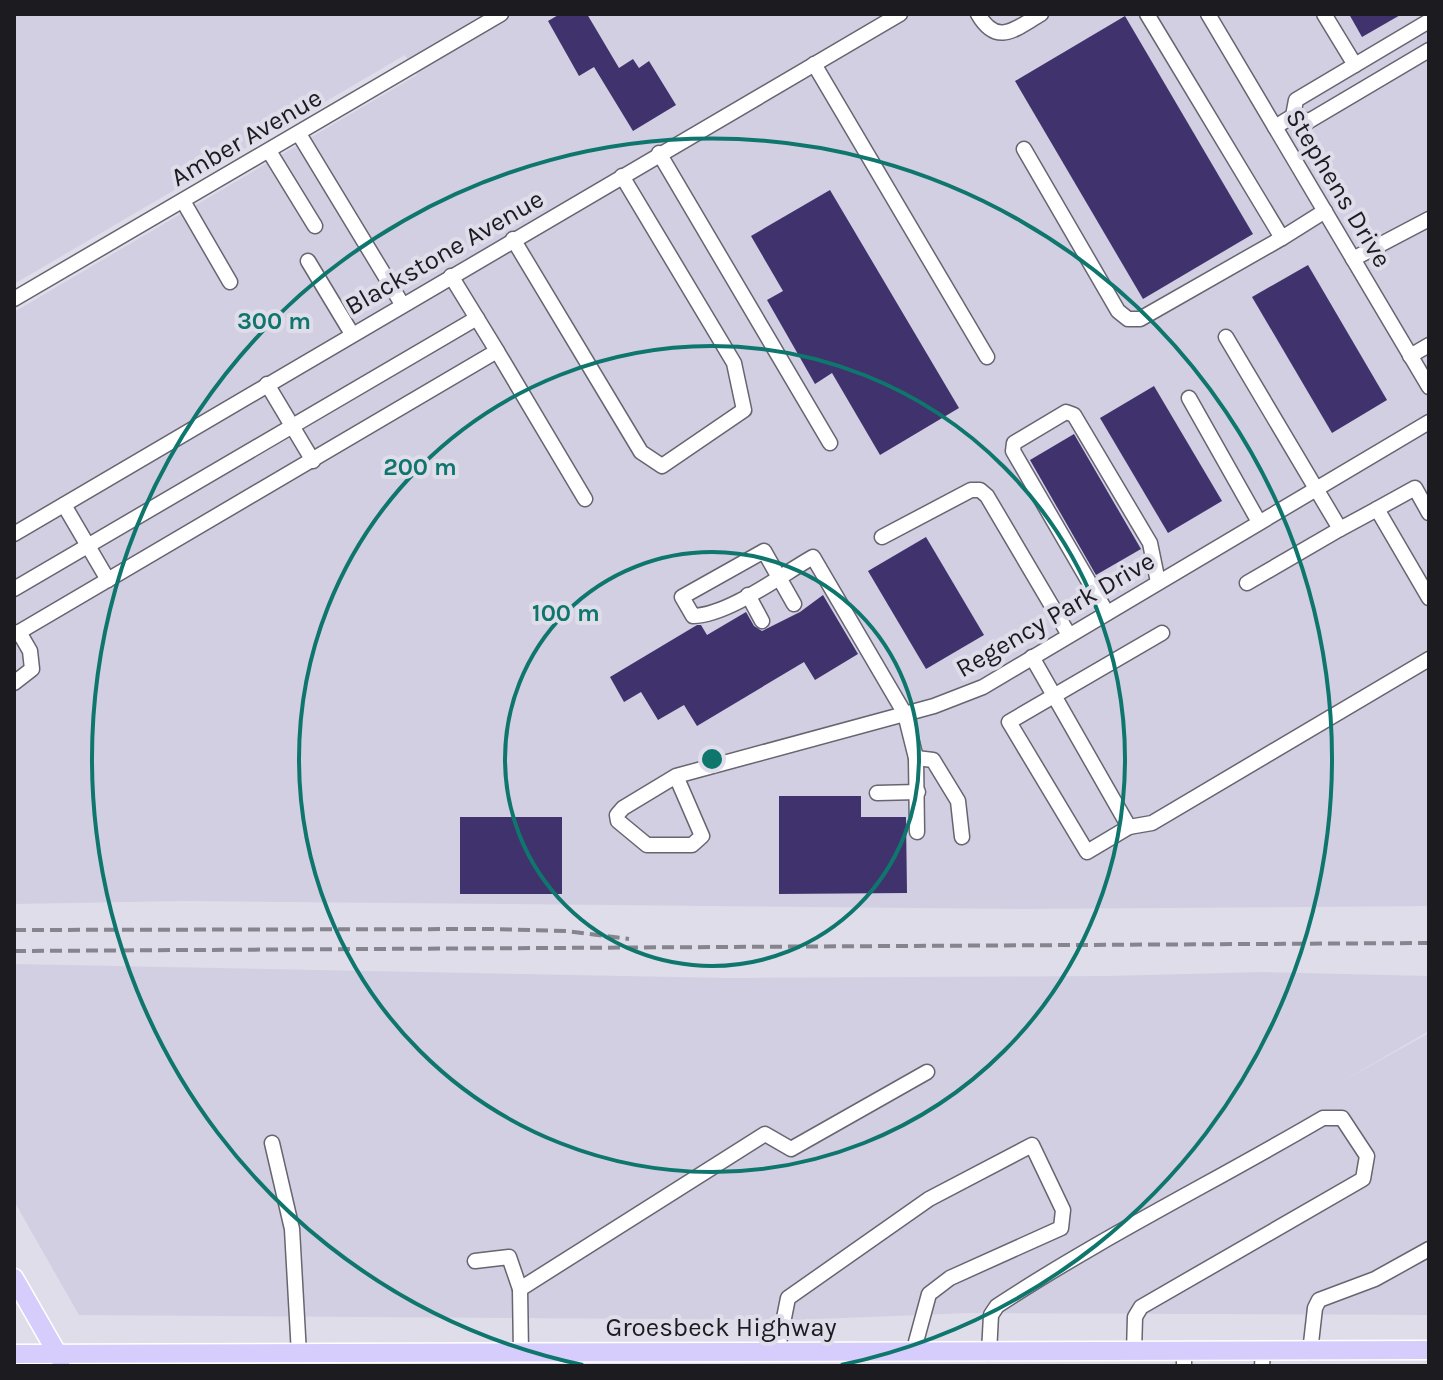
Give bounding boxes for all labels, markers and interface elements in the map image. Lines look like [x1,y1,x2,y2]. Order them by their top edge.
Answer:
street label: Amber Avenue [165,82,327,193]
street label: Stephens Drive [1279,103,1398,273]
street label: Blackstone Avenue [339,183,549,322]
text: 300 m [237,307,311,335]
text: 200 m [383,453,457,481]
street label: Regency Park Drive [950,545,1160,684]
text: 100 m [532,599,600,627]
centre of rings [698,745,726,773]
street label: Groesbeck Highway [605,1312,837,1343]

